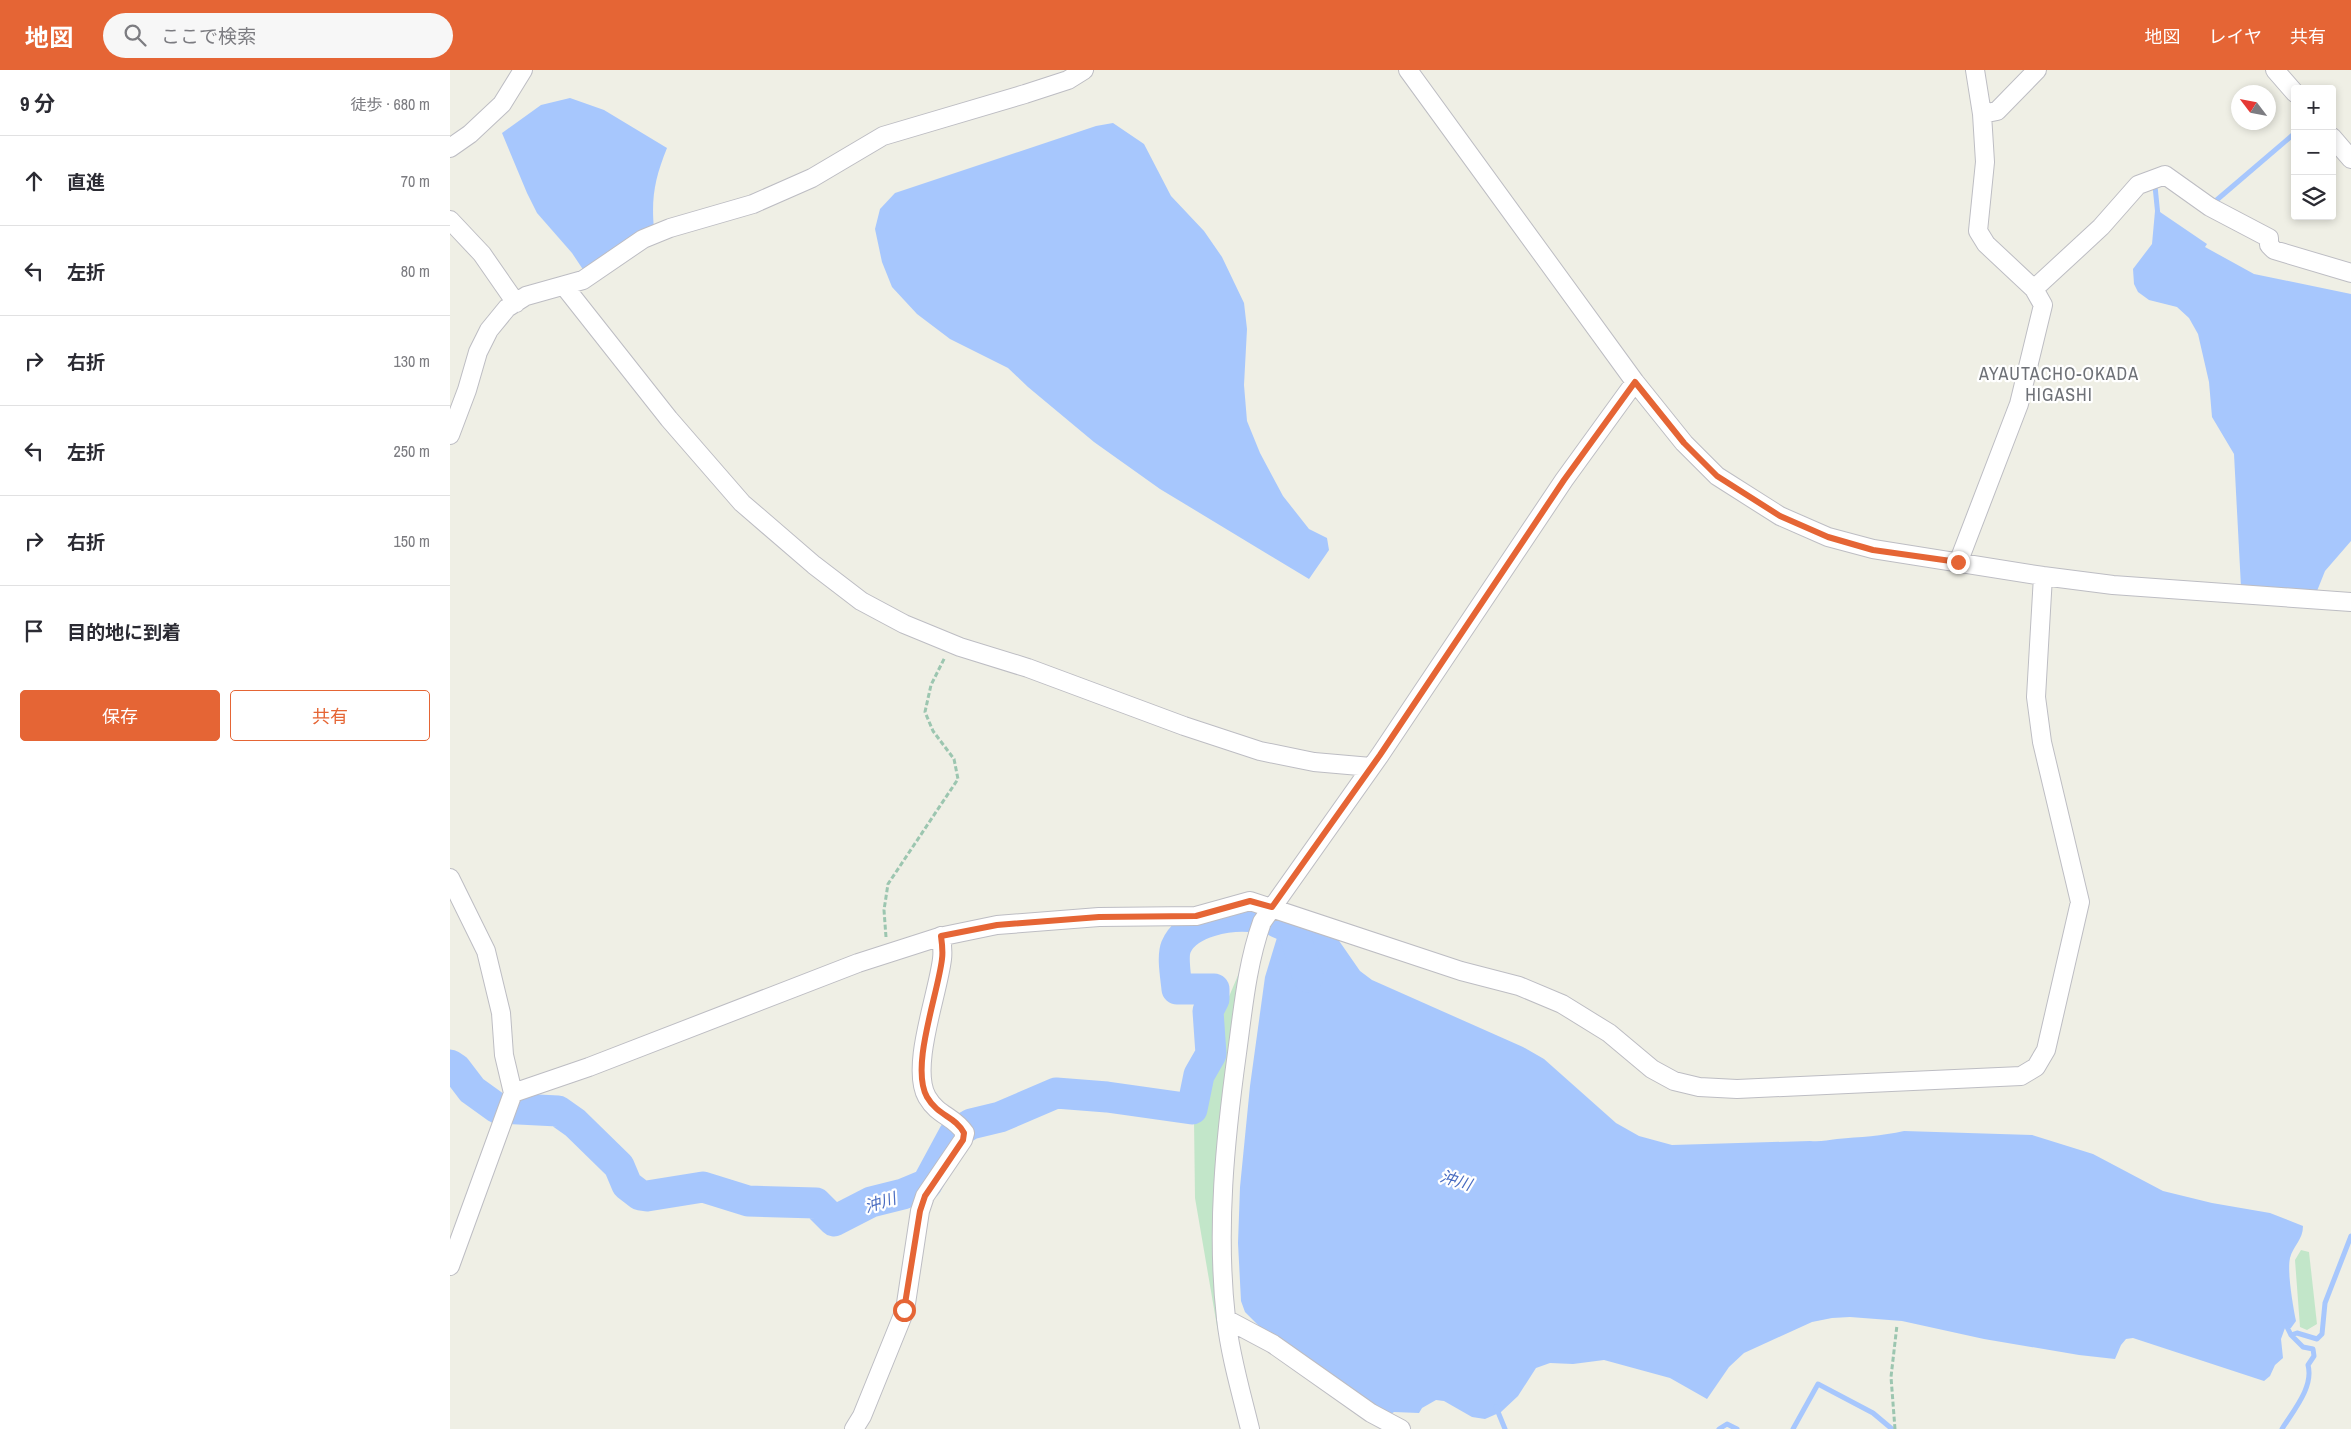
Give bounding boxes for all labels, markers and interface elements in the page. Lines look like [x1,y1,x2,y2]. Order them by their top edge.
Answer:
search box [103,13,453,58]
text: 地図 [25,21,73,53]
icon: search [121,21,149,49]
text: ここで検索 [161,23,256,49]
text: 地図 [2145,24,2181,49]
text: レイヤ [2209,24,2262,49]
text: 共有 [2290,24,2326,49]
north arrow [2231,85,2276,130]
map controls [2291,85,2336,220]
button: + [2291,85,2336,130]
text: 9 分 [20,89,55,118]
text: 徒歩 · 680 m [351,93,430,115]
button: − [2291,130,2336,175]
icon: ahead [20,167,48,195]
text: 直進 [67,169,105,195]
text: 70 m [401,170,430,192]
button: layers [2291,175,2336,220]
icon: left [20,257,48,285]
text: 左折 [67,259,105,285]
text: 80 m [401,260,430,282]
icon: right [20,347,48,375]
text: 右折 [67,349,105,375]
text: 130 m [394,350,430,372]
district label: AYAUTACHO-OKADA HIGASHI [1978,361,2139,407]
icon: left [20,437,48,465]
text: 左折 [67,439,105,465]
text: 250 m [394,440,430,462]
icon: right [20,527,48,555]
text: 右折 [67,529,105,555]
text: 150 m [394,530,430,552]
route end [1947,551,1970,574]
icon: arrive [20,617,48,645]
text: 目的地に到着 [67,619,181,645]
button: 保存 [20,690,220,741]
button: 共有 [230,690,430,741]
water label: 沖川 [1437,1165,1476,1196]
water label: 沖川 [861,1186,900,1217]
route start [893,1299,916,1322]

